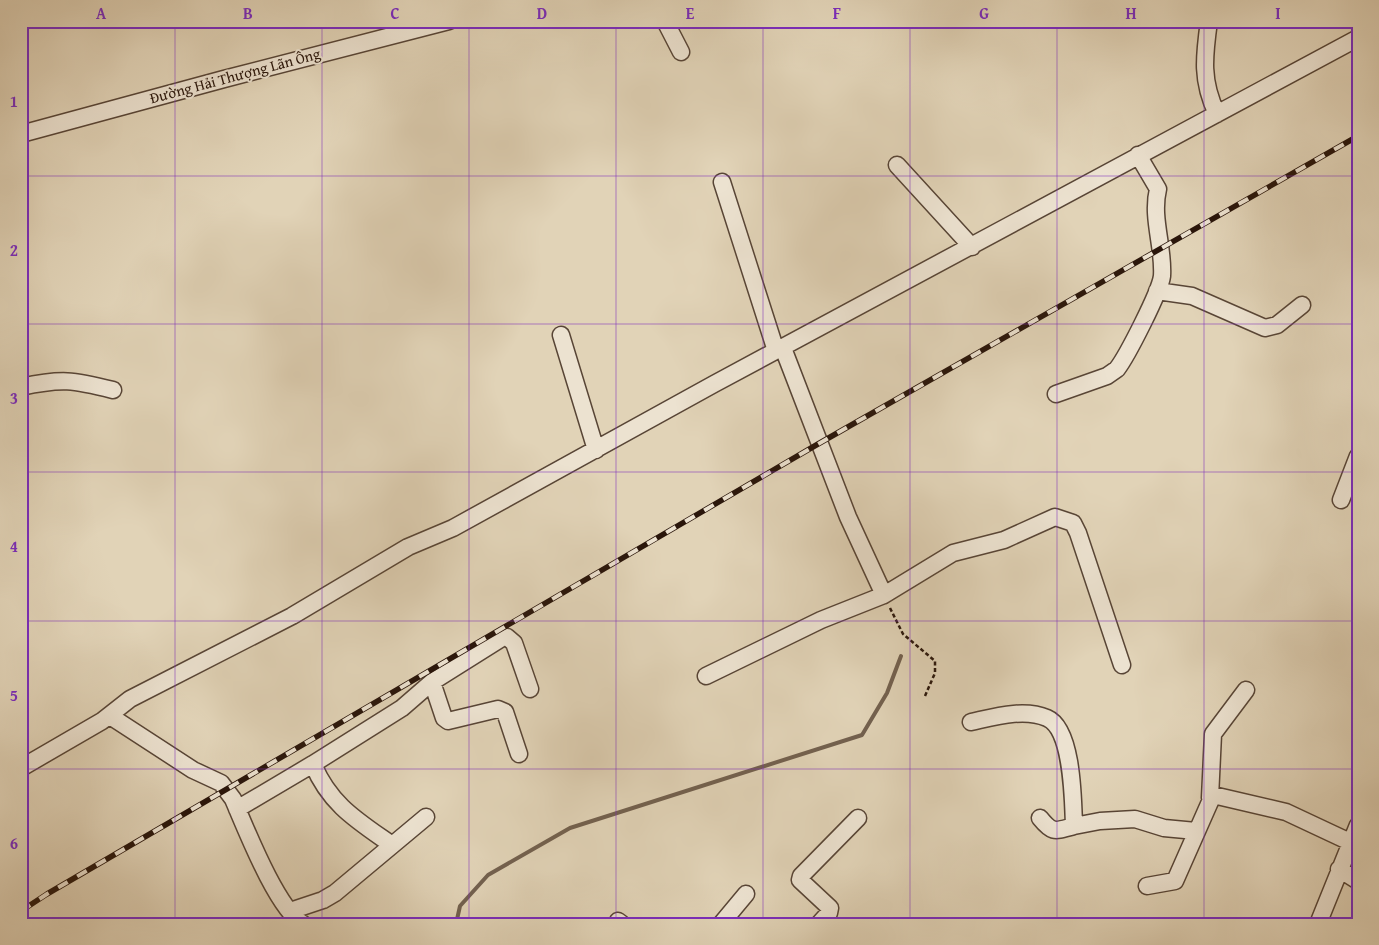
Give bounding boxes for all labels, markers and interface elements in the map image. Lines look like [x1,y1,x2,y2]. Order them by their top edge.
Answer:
text: A [96,1,107,25]
text: B [243,1,253,25]
text: C [390,1,400,25]
text: D [537,1,547,25]
text: E [686,1,695,25]
text: F [833,1,841,25]
text: G [979,1,989,25]
text: H [1125,1,1137,25]
text: I [1275,1,1281,25]
street label: Đường Hải Thượng Lãn Ông [147,43,323,108]
text: 1 [10,89,18,113]
text: 2 [10,238,18,262]
text: 3 [10,386,18,410]
text: 4 [10,534,18,558]
text: 5 [10,683,18,707]
text: 6 [10,831,18,855]

